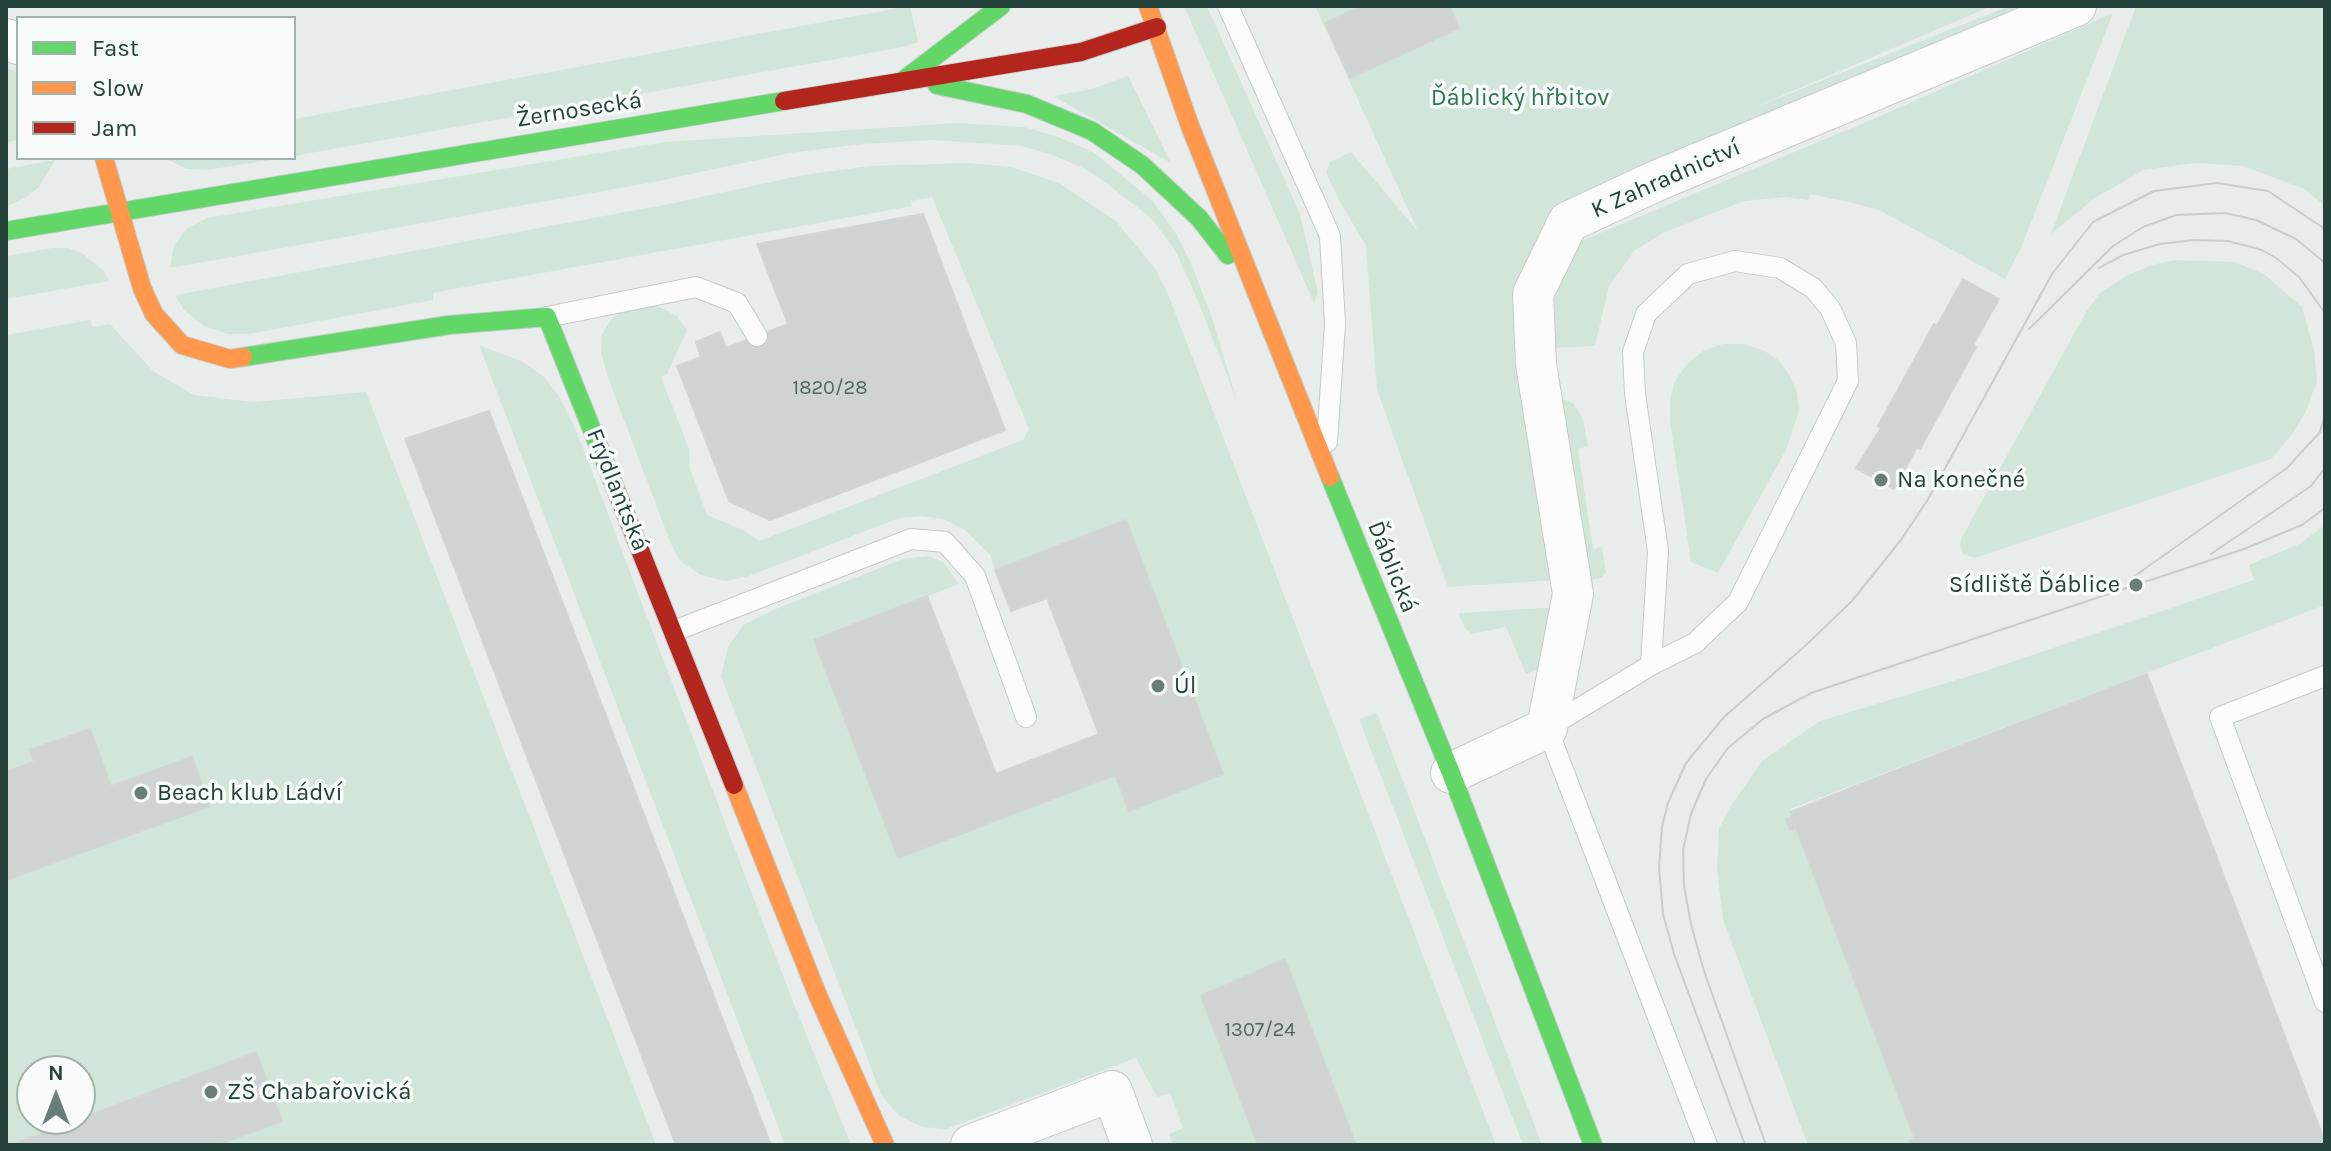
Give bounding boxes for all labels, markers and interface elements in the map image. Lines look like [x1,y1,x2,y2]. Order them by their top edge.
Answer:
legend [16,16,296,160]
text: Fast [92,34,139,62]
text: Slow [92,74,144,102]
park label: Ďáblický hřbitov [1431,84,1609,112]
street label: Žernosecká [514,86,644,134]
text: Jam [92,114,137,142]
street label: K Zahradnictví [1587,133,1745,225]
house number: 1820/28 [793,376,867,400]
street label: Frýdlantská [579,425,655,555]
place label: Na konečné [1897,466,2025,494]
marker: Na konečné [1872,471,1890,489]
street label: Ďáblická [1361,517,1423,617]
place label: Sídliště Ďáblice [1949,571,2120,599]
marker: Sídliště Ďáblice [2127,576,2145,594]
place label: Úl [1174,672,1196,700]
marker: Úl [1149,677,1167,695]
place label: Beach klub Ládví [157,779,343,807]
marker: Beach klub Ládví [132,784,150,802]
house number: 1307/24 [1224,1018,1296,1042]
north arrow [16,1055,96,1135]
text: N [48,1060,64,1086]
place label: ZŠ Chabařovická [227,1078,411,1106]
marker: ZŠ Chabařovická [202,1083,220,1101]

